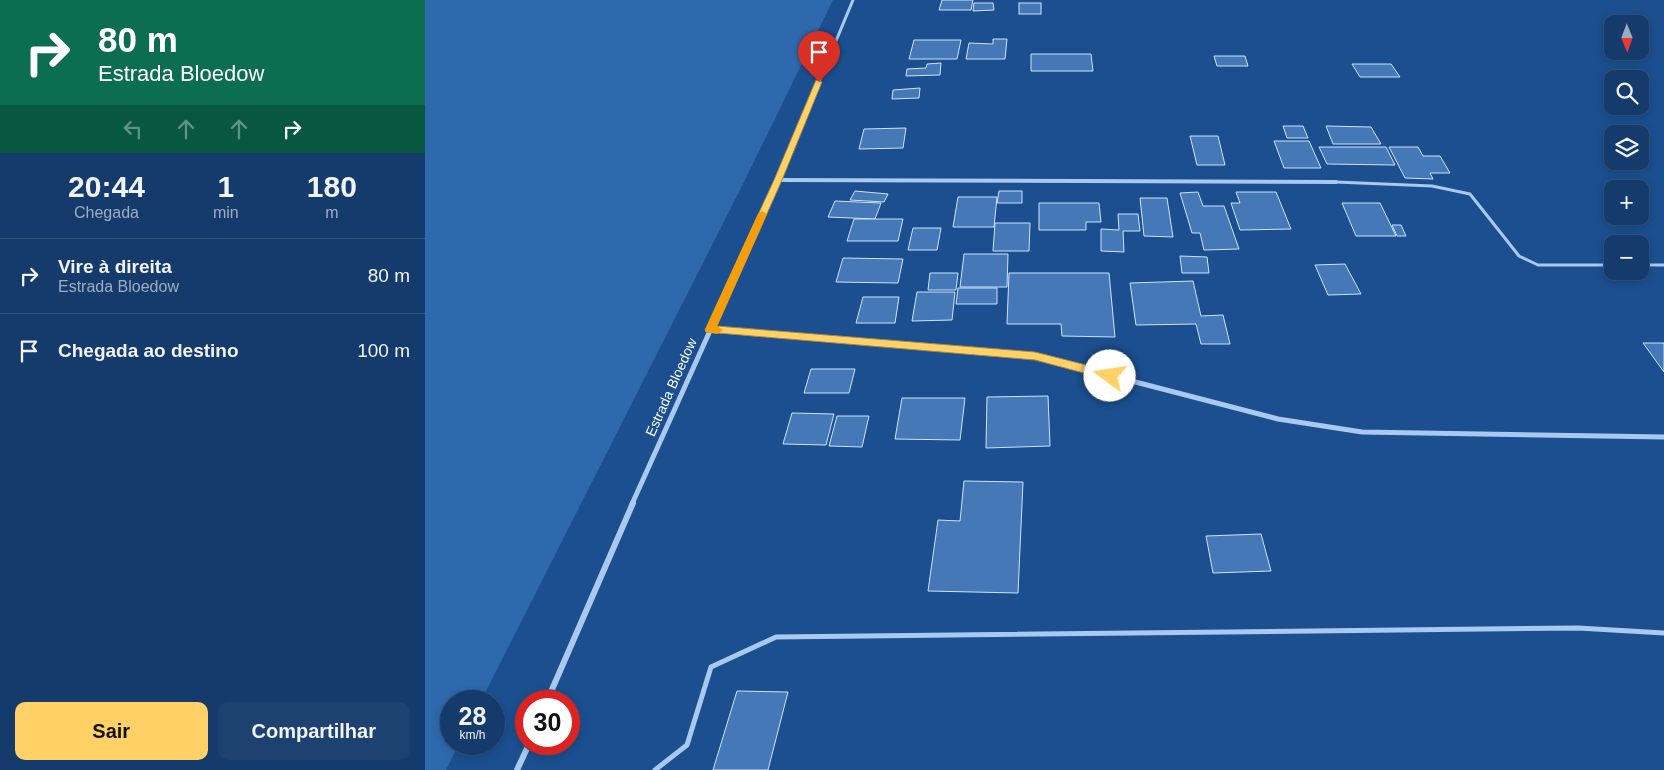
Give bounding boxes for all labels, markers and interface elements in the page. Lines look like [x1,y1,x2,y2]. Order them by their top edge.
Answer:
north arrow [1604,15,1649,60]
map controls [1604,15,1649,280]
icon: right [15,20,80,85]
text: 80 m [98,20,178,59]
pin [798,31,840,82]
icon: arrive [805,38,833,66]
text: Estrada Bloedow [98,61,264,86]
button: search [1604,70,1649,115]
icon: left [119,115,147,143]
icon: ahead [172,115,200,143]
icon: ahead [225,115,253,143]
icon: right [278,115,306,143]
button: layers [1604,125,1649,170]
text: 20:44 [68,170,145,203]
text: 1 [217,170,234,203]
text: 180 [307,170,357,203]
button: + [1604,180,1649,225]
text: Chegada [74,204,139,221]
text: min [213,204,239,221]
text: m [325,204,338,221]
button: − [1604,235,1649,280]
text: Vire à direita [58,256,172,277]
icon: right [15,262,43,290]
text: 80 m [368,265,410,286]
text: Estrada Bloedow [58,278,179,295]
street label: Estrada Bloedow [642,335,700,439]
icon: arrive [15,337,43,365]
text: Chegada ao destino [58,340,239,361]
text: 100 m [357,340,410,361]
position arrow [1083,349,1135,401]
speed limit sign: 30 [515,690,580,755]
button: Sair [15,702,208,760]
button: Compartilhar [218,702,410,760]
text: 28 [459,702,486,730]
text: km/h [459,728,486,742]

